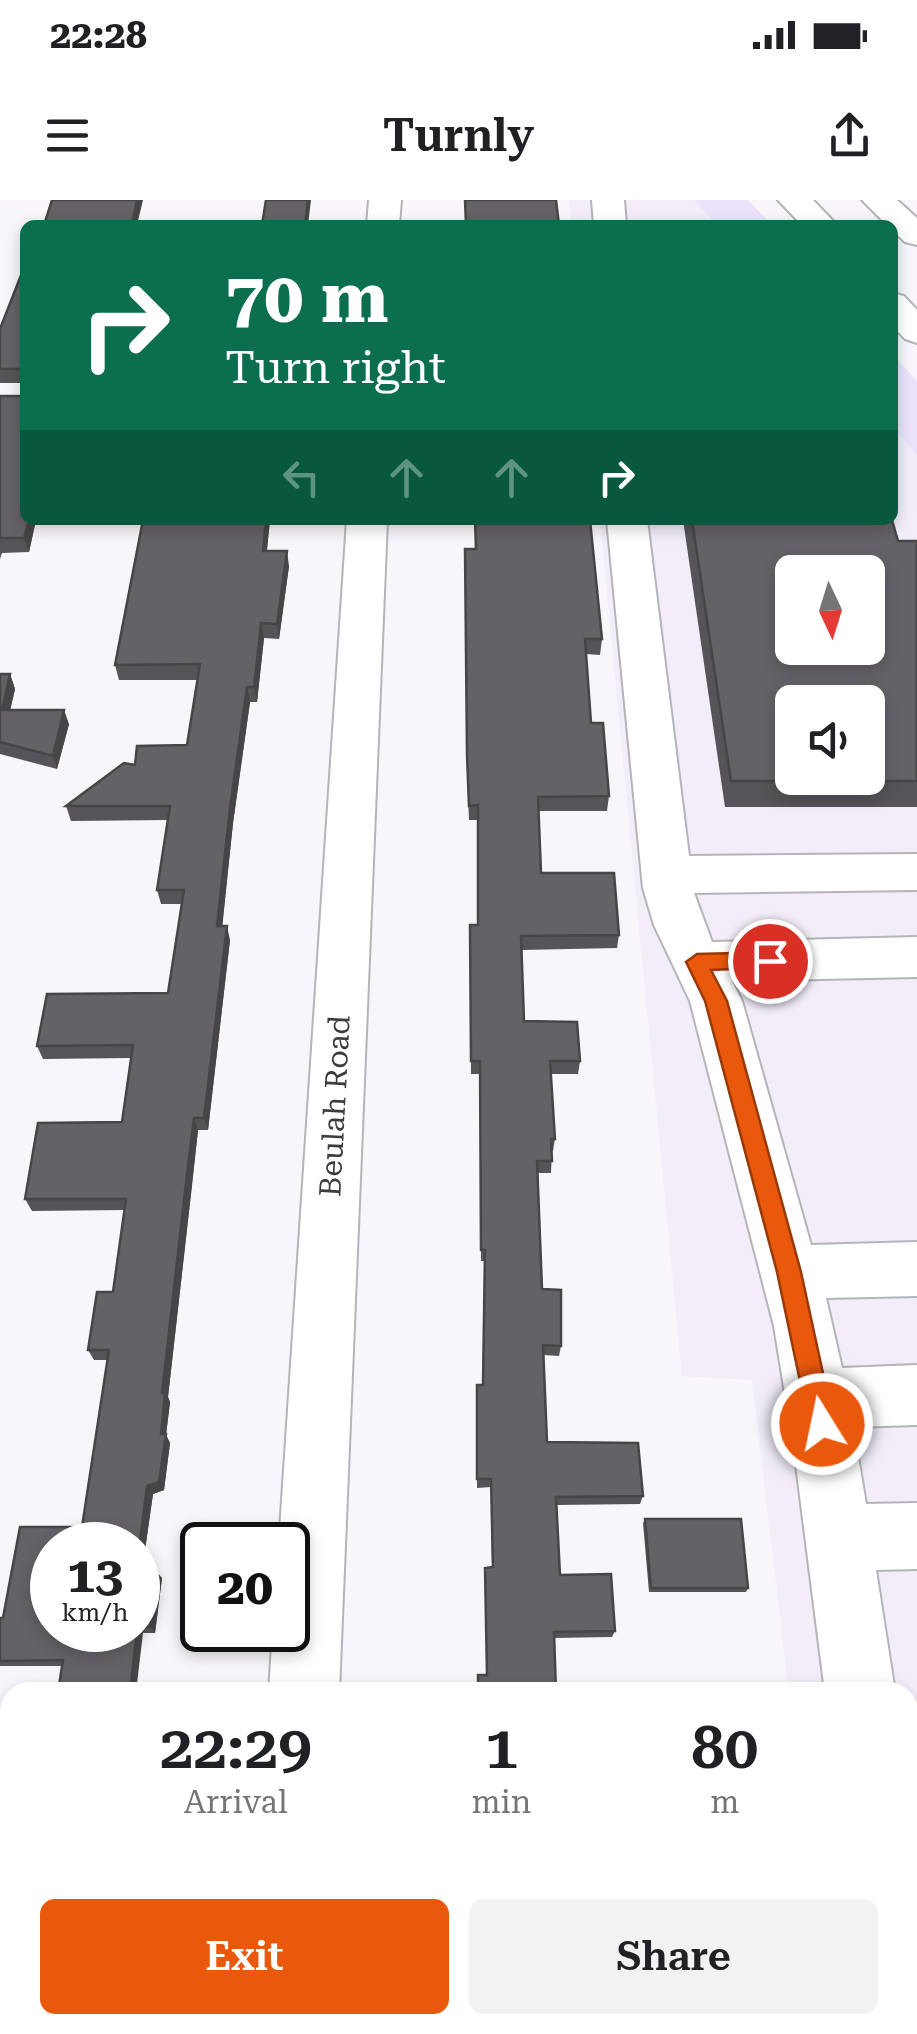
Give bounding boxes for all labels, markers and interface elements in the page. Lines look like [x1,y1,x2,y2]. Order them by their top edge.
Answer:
text: 22:28 [50,13,147,57]
icon: menu [40,108,95,163]
icon: share [822,108,877,163]
text: Turnly [383,109,534,162]
text: 70 m [225,257,389,339]
icon: right [60,260,190,390]
text: Turn right [225,341,446,394]
icon: left [274,450,329,505]
icon: ahead [379,450,434,505]
icon: ahead [484,450,539,505]
icon: right [589,450,644,505]
north arrow [775,555,885,665]
map controls [775,555,885,795]
button: sound [775,685,885,795]
pin [728,919,813,1004]
icon: arrive [743,934,798,989]
street label: Beulah Road [312,1014,357,1198]
position arrow [770,1372,874,1476]
speed limit sign: 20 [180,1522,310,1652]
text: 13 [67,1546,123,1604]
text: km/h [62,1598,128,1627]
text: 22:29 [160,1712,312,1783]
text: 1 [485,1712,518,1783]
text: 80 [691,1712,758,1783]
text: Arrival [184,1783,288,1821]
text: min [471,1783,531,1821]
text: m [710,1783,739,1821]
button: Exit [40,1899,449,2014]
button: Share [469,1899,878,2014]

